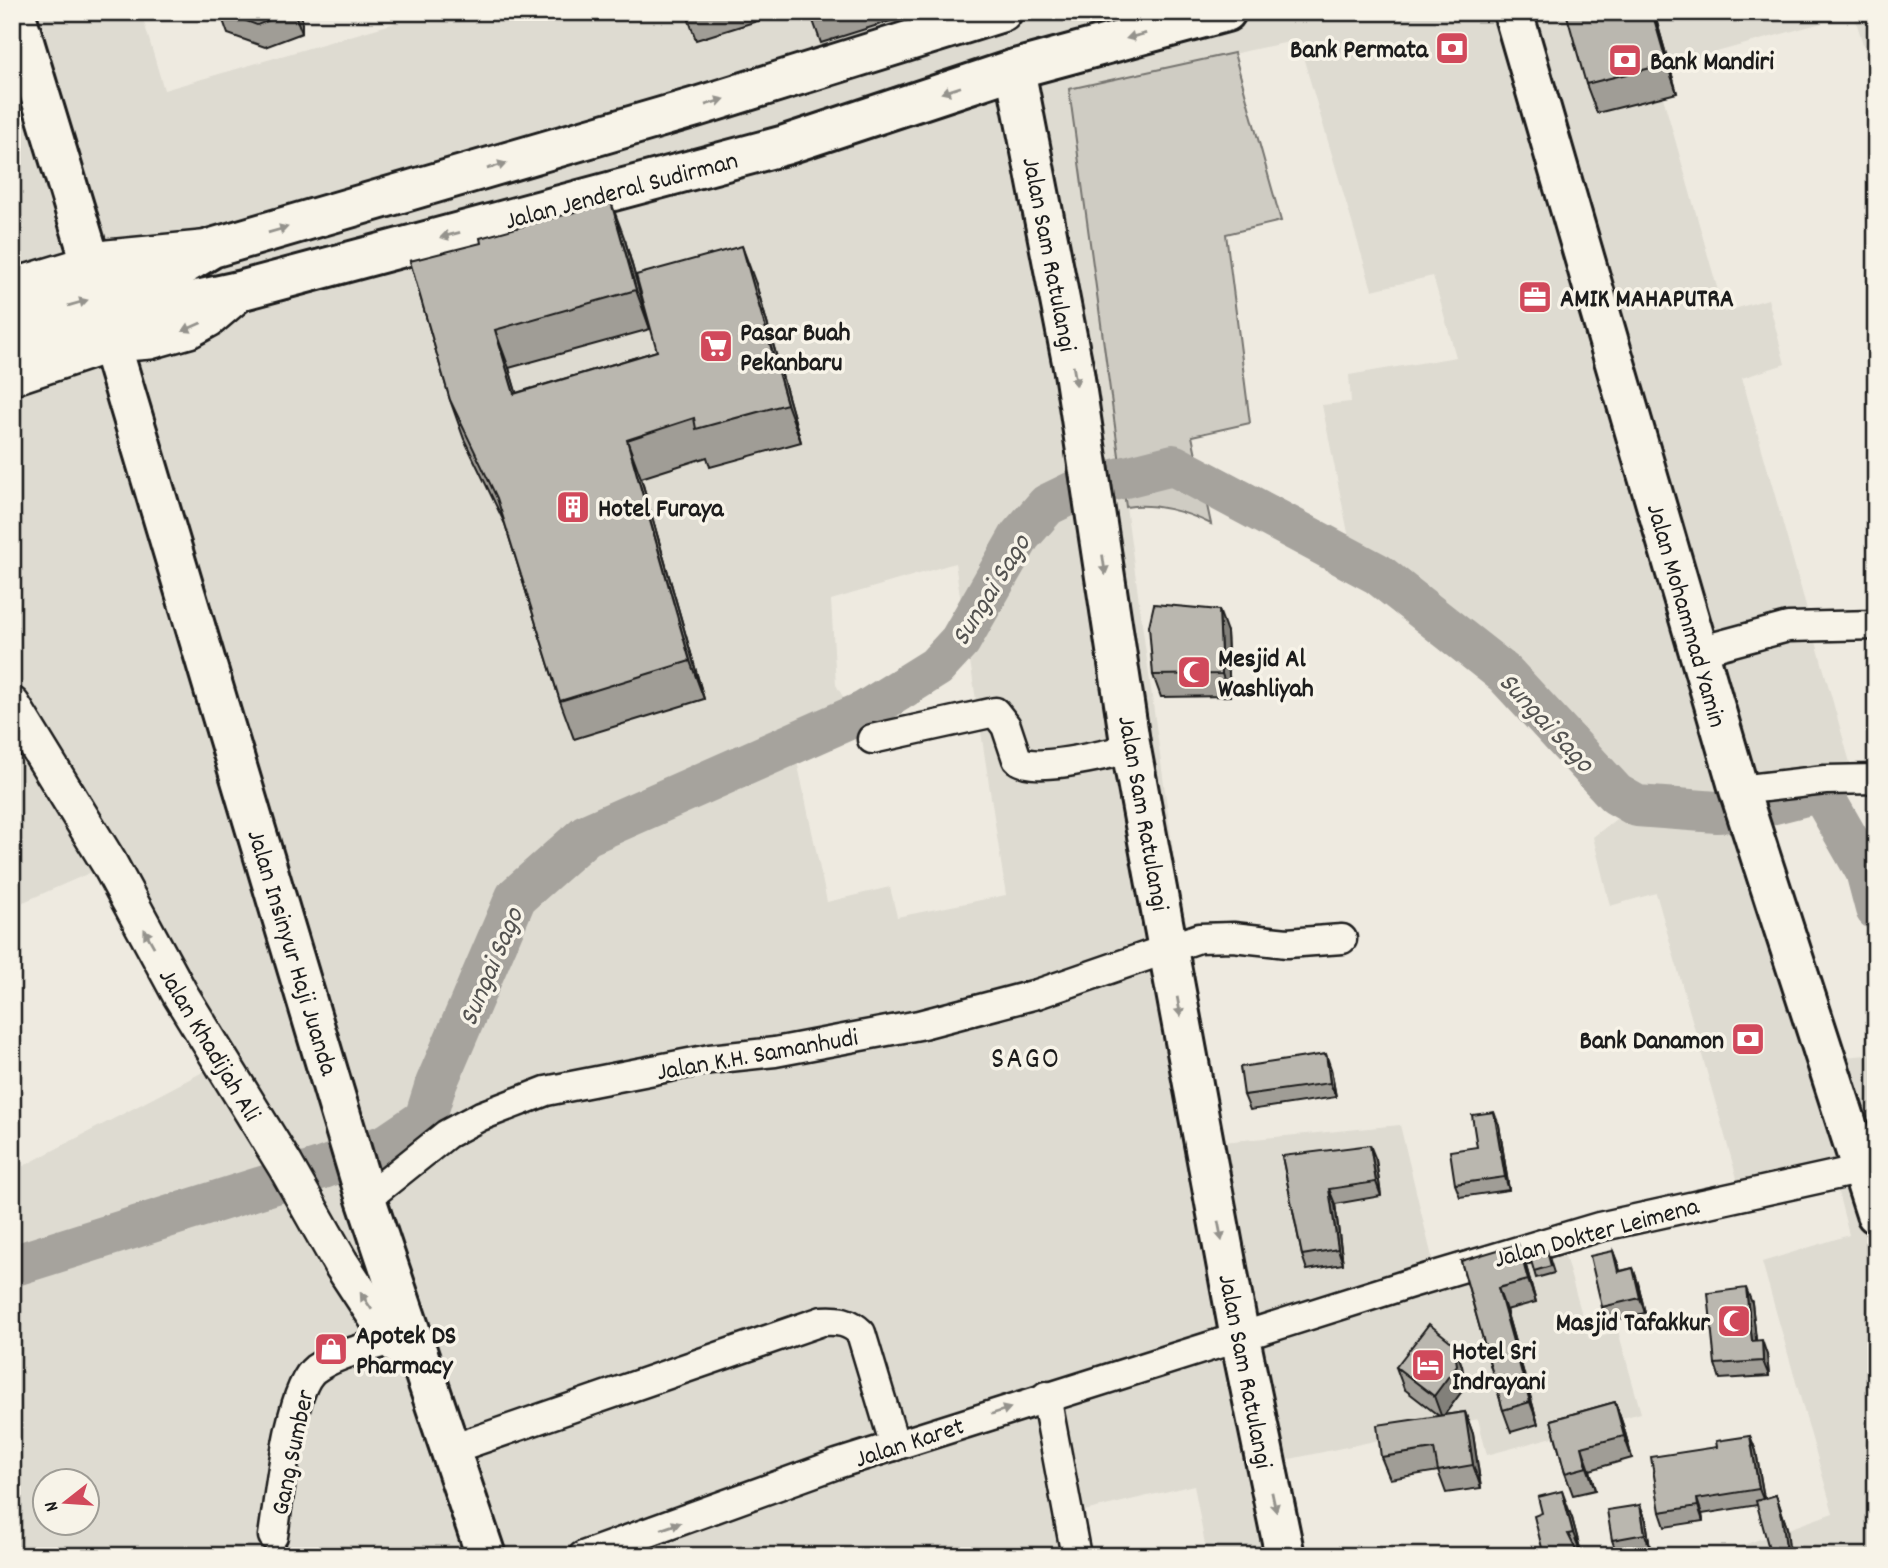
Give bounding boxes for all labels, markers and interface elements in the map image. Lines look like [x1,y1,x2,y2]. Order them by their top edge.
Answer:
bank icon: Bank Permata [1433,29,1471,67]
one-way arrow [1125,31,1147,42]
place label: Bank Permata [1290,33,1429,70]
bank icon: Bank Mandiri [1606,41,1644,79]
place label: Bank Mandiri [1650,45,1774,82]
one-way arrow [940,85,961,96]
one-way arrow [704,96,725,106]
street label: Jalan Jenderal Sudirman [501,143,743,241]
street label: Jalan Sam Ratulangi [1011,154,1085,355]
one-way arrow [486,161,507,171]
one-way arrow [268,224,289,234]
one-way arrow [439,230,461,241]
office icon: AMIK MAHAPUTRA [1516,278,1554,316]
place label: AMIK MAHAPUTRA [1560,282,1734,319]
one-way arrow [67,298,88,308]
place label: Pasar Buah Pekanbaru [740,316,850,383]
one-way arrow [182,321,202,333]
supermarket icon: Pasar Buah Pekanbaru [697,327,735,365]
one-way arrow [1069,365,1080,387]
building icon: Hotel Furaya [554,488,592,526]
place label: Hotel Furaya [598,492,724,529]
street label: Jalan Mohammad Yamin [1635,500,1734,732]
water label: Sungai Sago [943,527,1044,655]
one-way arrow [1099,555,1110,577]
place label: Mesjid Al Washliyah [1218,642,1314,709]
mosque icon: Mesjid Al Washliyah [1175,653,1213,691]
water label: Sungai Sago [1487,665,1602,785]
street label: Jalan Sam Ratulangi [1106,713,1177,914]
street label: Jalan Insinyur Haji Juanda [236,825,346,1081]
water label: Sungai Sago [451,901,537,1033]
one-way arrow [143,929,155,948]
street label: Jalan Khadijah Ali [148,962,269,1130]
one-way arrow [1174,996,1185,1018]
street label: Jalan K.H. Samanhudi [654,1020,861,1092]
bank icon: Bank Danamon [1729,1020,1767,1058]
place label: Bank Danamon [1580,1024,1724,1061]
district label: SAGO [991,1040,1061,1083]
street label: Jalan Dokter Leimena [1490,1189,1704,1280]
one-way arrow [1215,1220,1226,1242]
street label: Jalan Sam Ratulangi [1207,1271,1281,1472]
one-way arrow [360,1292,373,1311]
mosque icon: Masjid Tafakkur [1715,1302,1753,1340]
place label: Masjid Tafakkur [1556,1306,1710,1343]
place label: Apotek DS Pharmacy [356,1319,456,1386]
shop icon: Apotek DS Pharmacy [312,1330,350,1368]
place label: Hotel Sri Indrayani [1452,1335,1546,1402]
hotel icon: Hotel Sri Indrayani [1409,1346,1447,1384]
street label: Gang Sumber [263,1386,326,1519]
one-way arrow [991,1405,1012,1416]
street label: Jalan Karet [851,1409,970,1479]
north arrow [32,1466,102,1536]
one-way arrow [1268,1491,1279,1513]
text: N [39,1498,67,1514]
one-way arrow [660,1520,681,1531]

